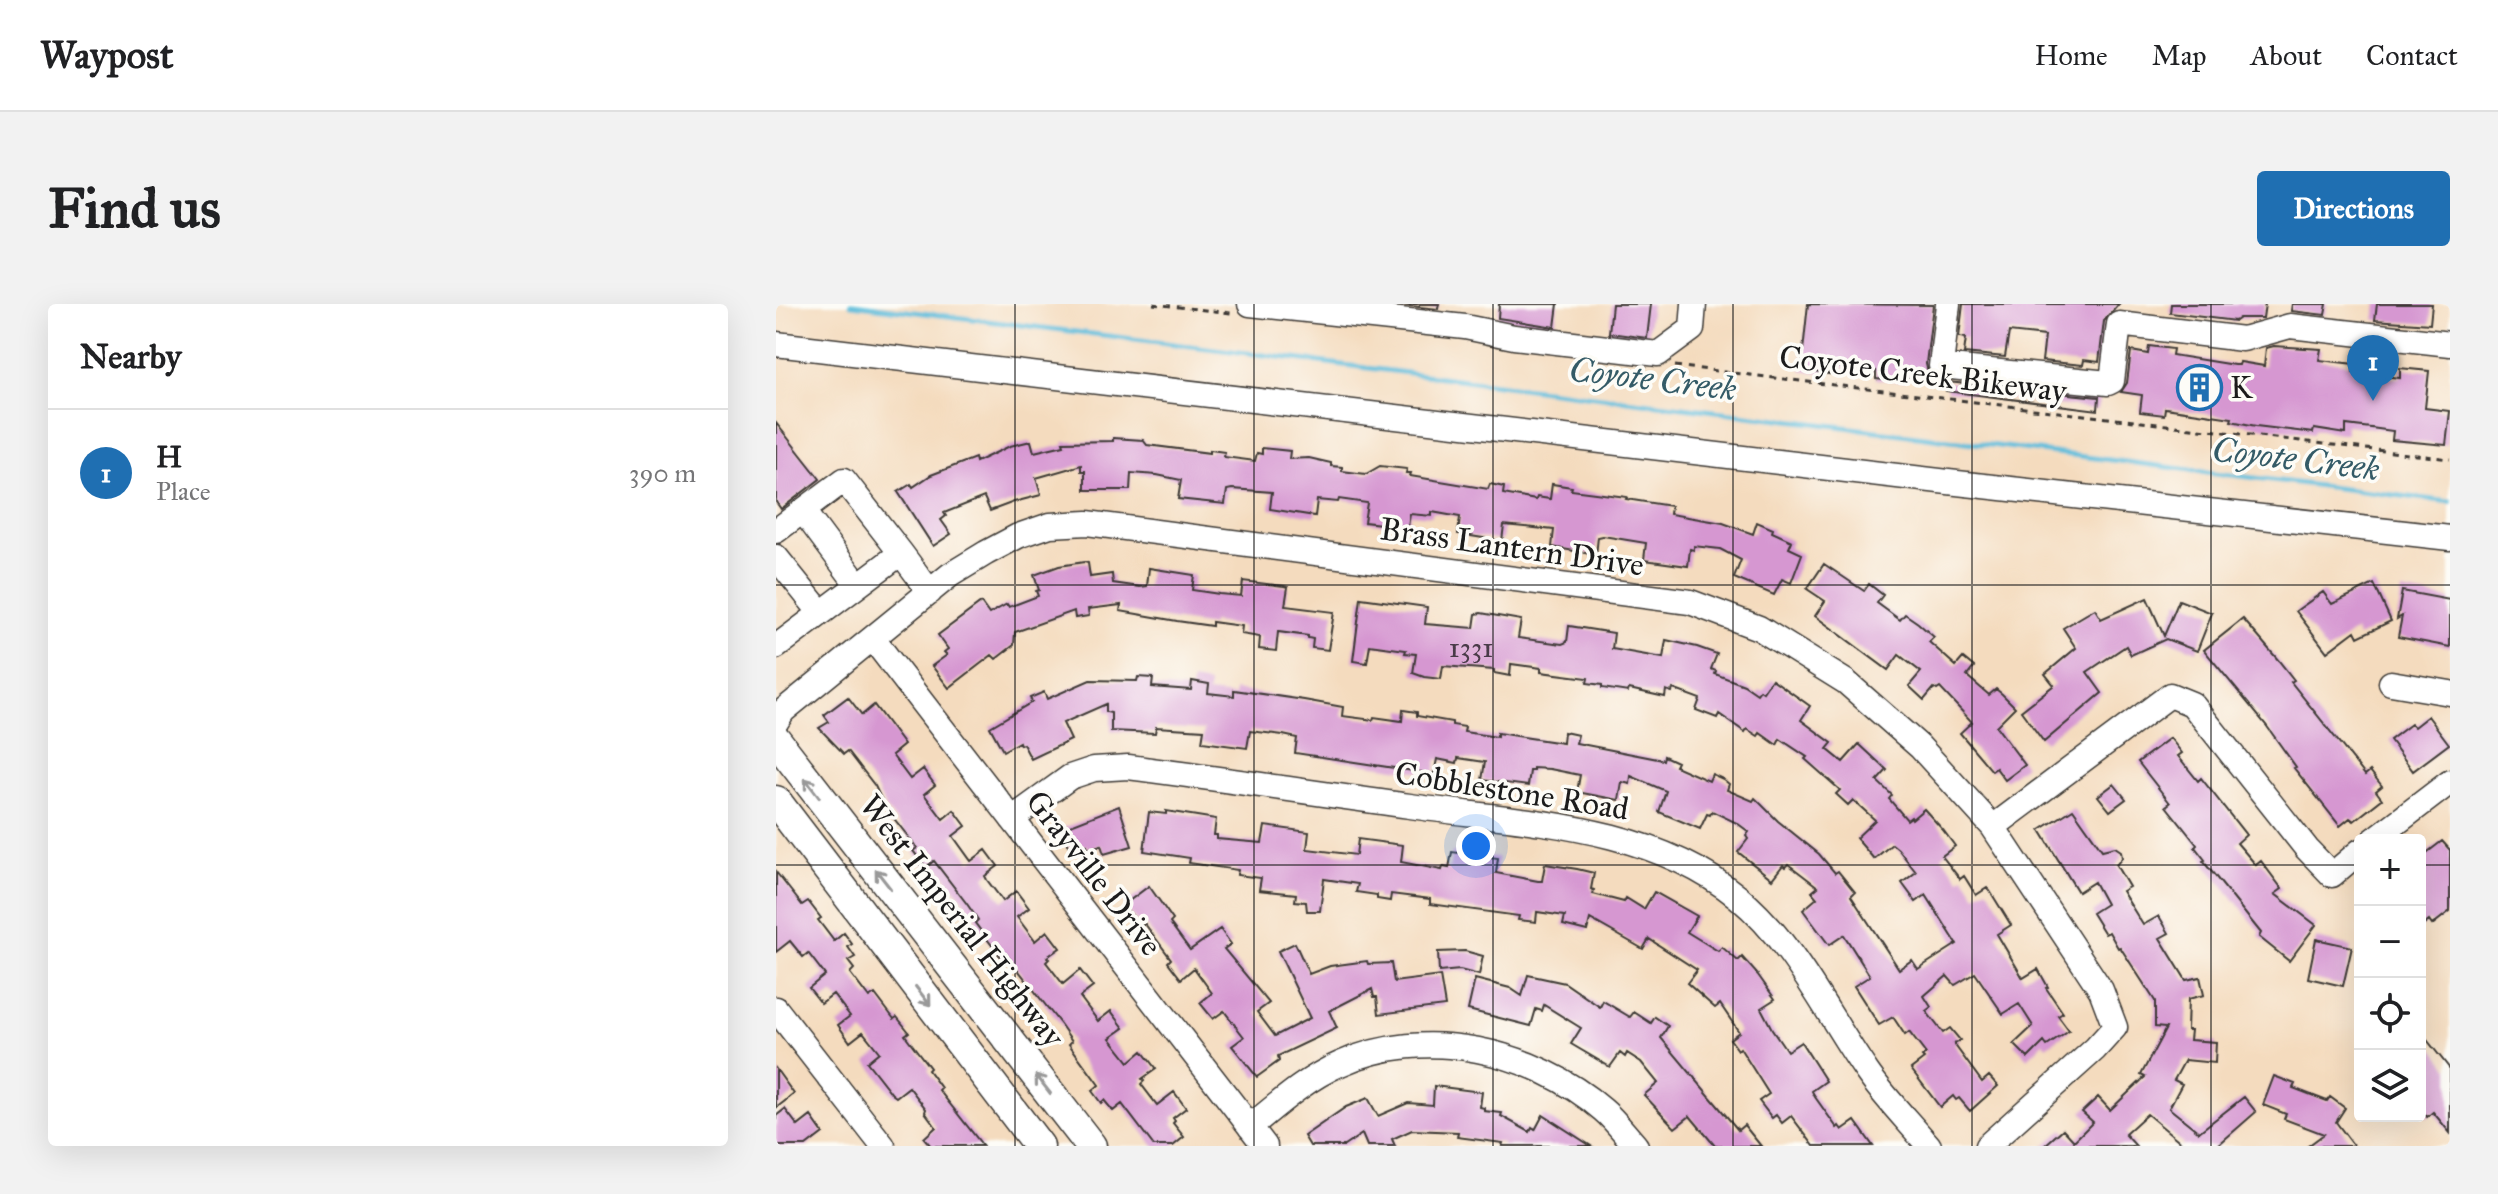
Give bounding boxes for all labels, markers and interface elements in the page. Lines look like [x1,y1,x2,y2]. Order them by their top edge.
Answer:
text: Waypost [40,32,173,78]
text: Home [2035,38,2108,73]
text: Map [2152,38,2206,73]
text: About [2250,38,2322,73]
text: Contact [2366,38,2458,73]
button: Directions [2257,171,2450,246]
text: Find us [48,174,221,242]
pin: 1 [2347,335,2399,401]
text: Nearby [80,336,182,377]
street label: Coyote Creek Bikeway [1777,337,2070,411]
water label: Coyote Creek [1567,348,1739,410]
building icon: K [2175,363,2223,411]
place label: K [2230,368,2254,407]
water label: Coyote Creek [2210,428,2382,490]
text: H [156,439,182,475]
text: 1 [101,457,111,489]
text: 390 m [629,457,696,489]
text: Place [156,475,211,507]
street label: Brass Lantern Drive [1378,509,1646,585]
house number: 1331 [1449,630,1493,665]
street label: Cobblestone Road [1392,753,1632,829]
one-way arrow [804,778,821,799]
street label: Grayville Drive [1017,783,1171,963]
street label: West Imperial Highway [851,787,1073,1056]
your location [1456,826,1496,866]
map controls [2354,834,2426,1122]
button: + [2354,834,2426,906]
one-way arrow [875,869,892,890]
button: − [2354,906,2426,978]
button: locate [2354,978,2426,1050]
one-way arrow [914,985,931,1006]
button: layers [2354,1050,2426,1122]
one-way arrow [1034,1074,1052,1095]

